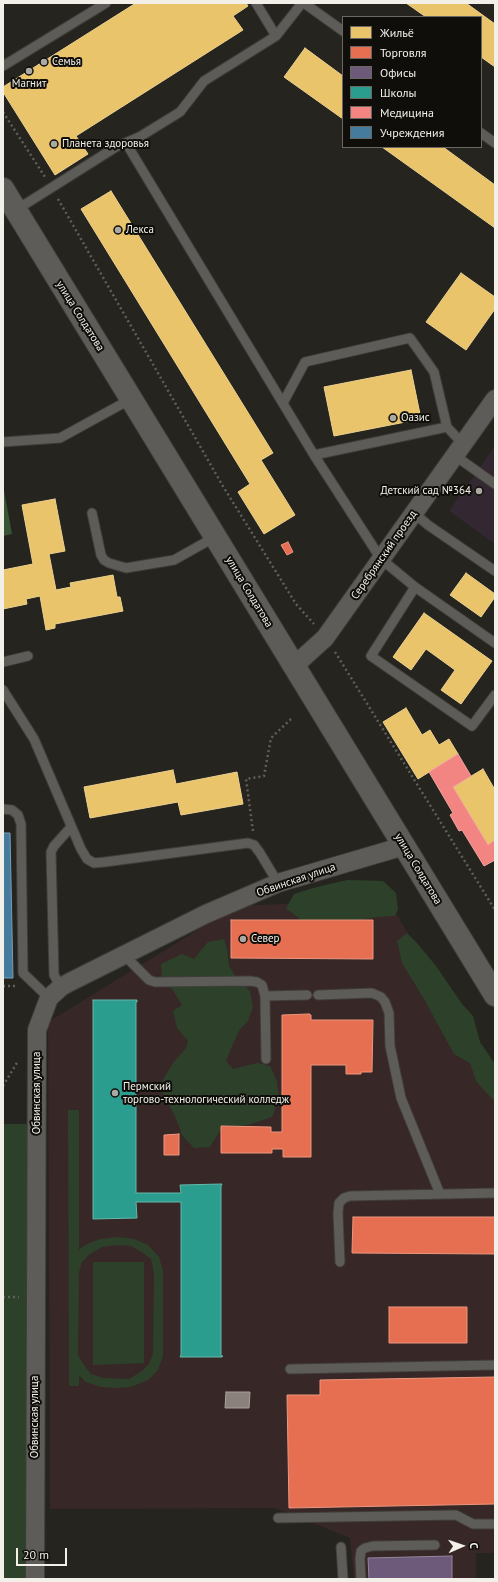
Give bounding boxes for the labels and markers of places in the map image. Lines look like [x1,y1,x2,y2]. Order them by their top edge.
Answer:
place label: Семья [52,55,81,69]
marker: Семья [39,57,49,67]
marker: Магнит [24,66,34,76]
place label: Магнит [12,77,46,91]
place label: Планета здоровья [62,137,149,151]
marker: Планета здоровья [49,139,59,149]
place label: Лекса [126,223,154,237]
marker: Лекса [113,225,123,235]
place label: Оазис [401,411,430,425]
marker: Оазис [388,413,398,423]
place label: Детский сад №364 [380,484,471,498]
marker: Детский сад №364 [474,486,484,496]
place label: Север [251,932,280,946]
marker: Север [238,934,248,944]
place label: Пермский торгово-технологический колледж [123,1080,289,1106]
marker: Пермский торгово-технологический колледж [110,1088,120,1098]

